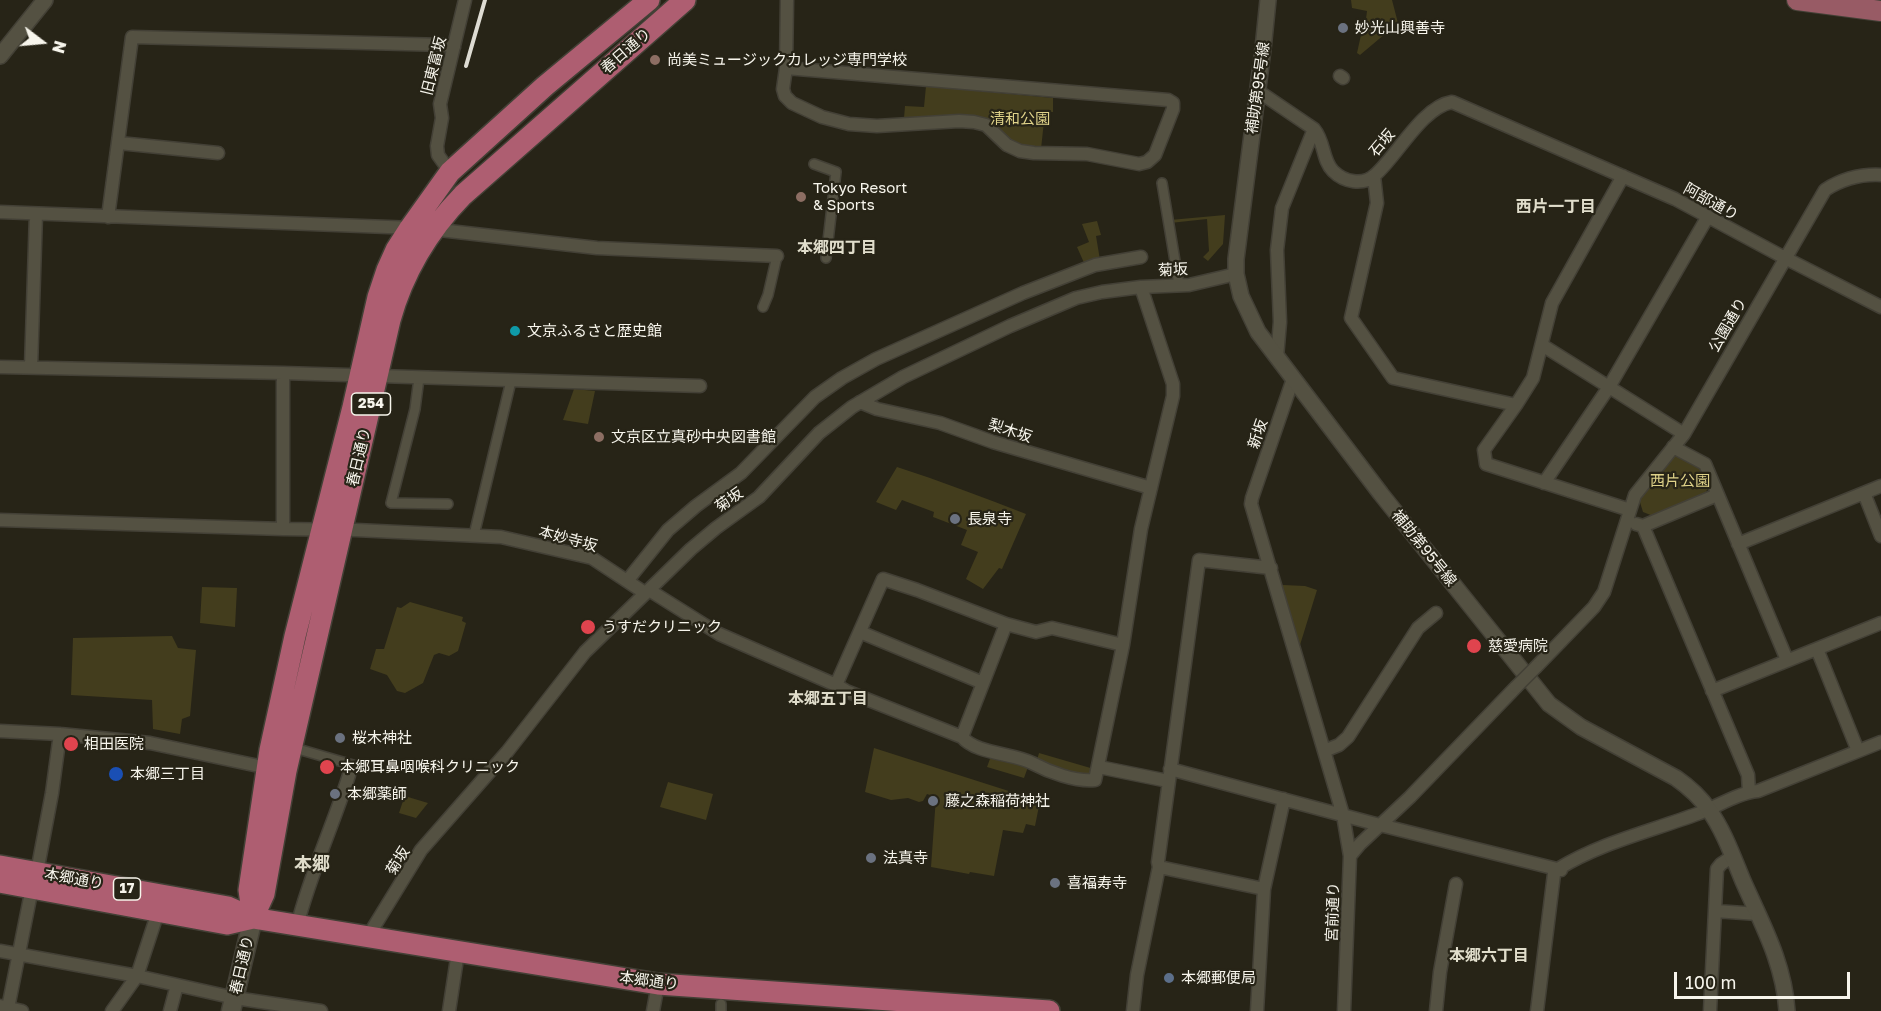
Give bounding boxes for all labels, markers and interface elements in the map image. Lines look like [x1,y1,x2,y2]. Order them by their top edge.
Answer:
north arrow [12,12,72,72]
place label: 妙光山興善寺 [1355,19,1445,37]
marker: 妙光山興善寺 [1336,21,1350,35]
street label: 春日通り [597,25,655,77]
street label: 旧東富坂 [418,35,450,97]
text: N [48,38,71,56]
street label: 補助第95号線 [1243,41,1273,135]
place label: 尚美ミュージックカレッジ専門学校 [667,51,907,69]
marker: 尚美ミュージックカレッジ専門学校 [648,53,662,67]
park label: 清和公園 [990,110,1050,128]
street label: 石坂 [1365,126,1399,160]
place label: Tokyo Resort & Sports [813,179,907,214]
street label: 阿部通り [1680,180,1742,224]
marker: Tokyo Resort & Sports [794,190,808,204]
district label: 西片一丁目 [1516,197,1596,217]
district label: 本郷四丁目 [797,238,877,258]
street label: 菊坂 [1158,260,1188,280]
street label: 公園通り [1705,295,1751,355]
place label: 文京ふるさと歴史館 [527,322,662,340]
marker: 文京ふるさと歴史館 [508,324,522,338]
road number: 254 [352,393,391,415]
street label: 梨木坂 [986,415,1034,447]
street label: 新坂 [1245,417,1271,451]
street label: 春日通り [343,426,375,488]
place label: 文京区立真砂中央図書館 [611,428,776,446]
marker: 文京区立真砂中央図書館 [592,430,606,444]
park label: 西片公園 [1650,472,1710,490]
street label: 菊坂 [712,484,746,516]
street label: 補助第95号線 [1388,506,1460,590]
place label: 長泉寺 [967,510,1012,528]
marker: 長泉寺 [948,512,962,526]
street label: 本妙寺坂 [537,523,599,555]
marker: うすだクリニック [579,618,597,636]
place label: うすだクリニック [602,618,722,636]
marker: 慈愛病院 [1465,637,1483,655]
place label: 慈愛病院 [1488,637,1548,655]
district label: 本郷五丁目 [788,689,868,709]
place label: 桜木神社 [352,729,412,747]
marker: 桜木神社 [333,731,347,745]
marker: 相田医院 [62,735,80,753]
place label: 相田医院 [84,735,144,753]
marker: 本郷耳鼻咽喉科クリニック [318,758,336,776]
place label: 本郷耳鼻咽喉科クリニック [340,758,520,776]
marker: 本郷三丁目 [107,765,125,783]
place label: 本郷三丁目 [130,765,205,783]
place label: 本郷薬師 [347,785,407,803]
marker: 本郷薬師 [328,787,342,801]
place label: 藤之森稲荷神社 [945,792,1050,810]
marker: 藤之森稲荷神社 [926,794,940,808]
street label: 菊坂 [382,844,414,878]
place label: 法真寺 [883,849,928,867]
marker: 法真寺 [864,851,878,865]
district label: 本郷 [294,853,330,875]
street label: 本郷通り [43,865,105,893]
place label: 喜福寿寺 [1067,874,1127,892]
marker: 喜福寿寺 [1048,876,1062,890]
road number: 17 [114,878,140,900]
street label: 宮前通り [1323,882,1343,942]
street label: 春日通り [226,934,258,996]
district label: 本郷六丁目 [1449,946,1529,966]
scale bar [1677,960,1852,998]
street label: 本郷通り [618,968,680,994]
place label: 本郷郵便局 [1181,969,1256,987]
marker: 本郷郵便局 [1162,971,1176,985]
text: 100 m [1685,971,1736,993]

